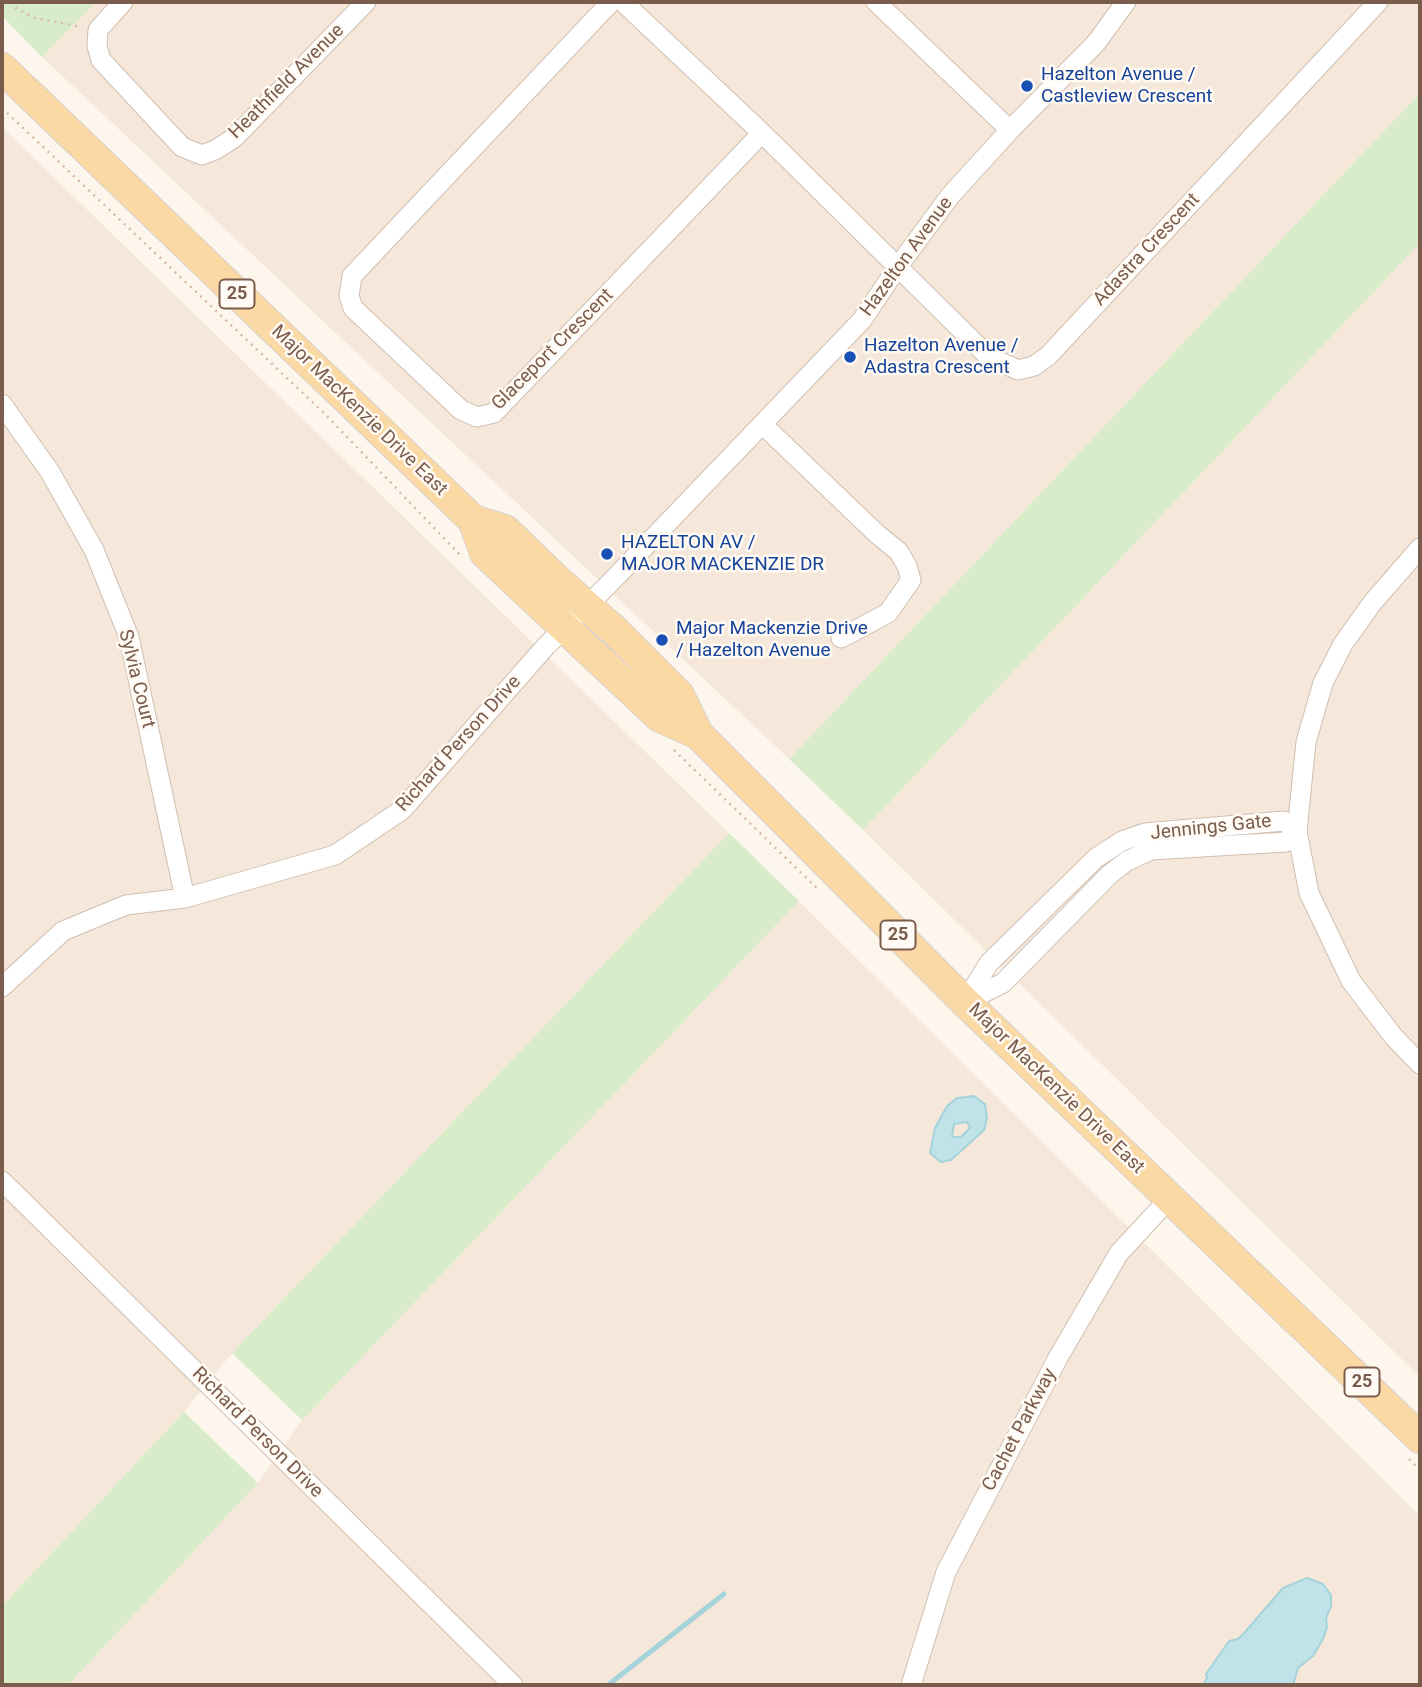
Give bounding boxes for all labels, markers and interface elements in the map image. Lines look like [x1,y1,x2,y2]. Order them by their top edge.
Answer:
street label: Heathfield Avenue [225,20,349,144]
place label: Hazelton Avenue / Castleview Crescent [1041,64,1212,108]
marker: Hazelton Avenue / Castleview Crescent [1019,78,1035,94]
street label: Adastra Crescent [1089,189,1205,311]
street label: Hazelton Avenue [856,193,958,321]
road number: 25 [219,280,254,308]
street label: Glaceport Crescent [487,284,619,416]
street label: Major MacKenzie Drive East [266,321,452,501]
place label: Hazelton Avenue / Adastra Crescent [864,335,1019,379]
marker: Hazelton Avenue / Adastra Crescent [842,349,858,365]
place label: HAZELTON AV / MAJOR MACKENZIE DR [621,532,824,576]
marker: HAZELTON AV / MAJOR MACKENZIE DR [599,546,615,562]
place label: Major Mackenzie Drive / Hazelton Avenue [676,618,868,662]
street label: Sylvia Court [113,627,159,731]
marker: Major Mackenzie Drive / Hazelton Avenue [654,632,670,648]
street label: Richard Person Drive [392,671,526,817]
street label: Jennings Gate [1149,810,1273,846]
road number: 25 [880,920,916,950]
street label: Major MacKenzie Drive East [963,999,1149,1179]
street label: Richard Person Drive [187,1363,327,1503]
street label: Cachet Parkway [978,1365,1062,1495]
road number: 25 [1344,1367,1380,1396]

